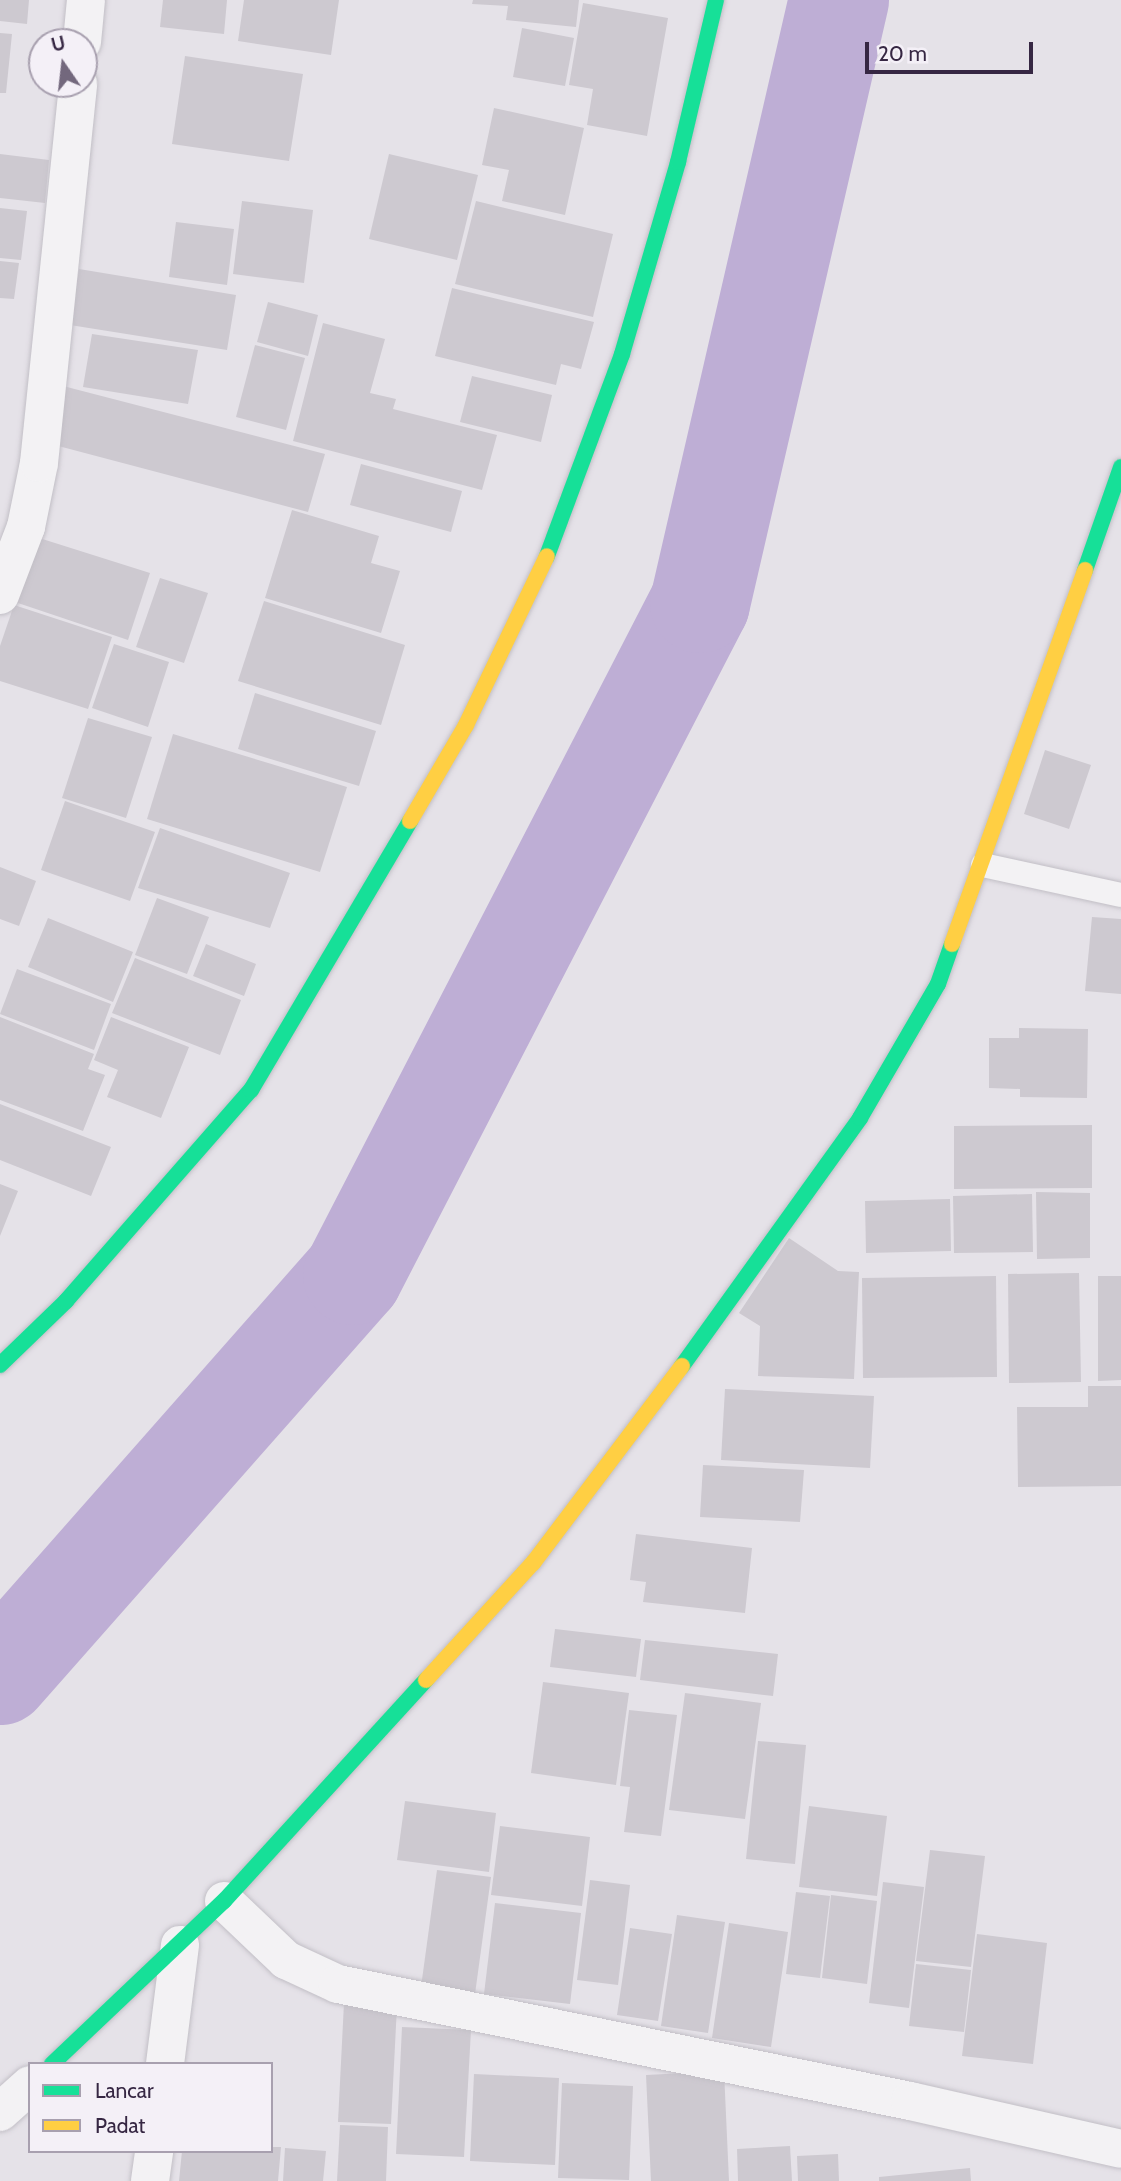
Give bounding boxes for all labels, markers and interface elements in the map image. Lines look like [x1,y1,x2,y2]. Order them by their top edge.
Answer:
north arrow [28,28,98,98]
scale bar [869,28,1037,72]
text: U [49,31,68,57]
text: 20 m [878,41,927,66]
legend [28,2062,273,2153]
text: Lancar [95,2078,154,2103]
text: Padat [95,2113,145,2138]

